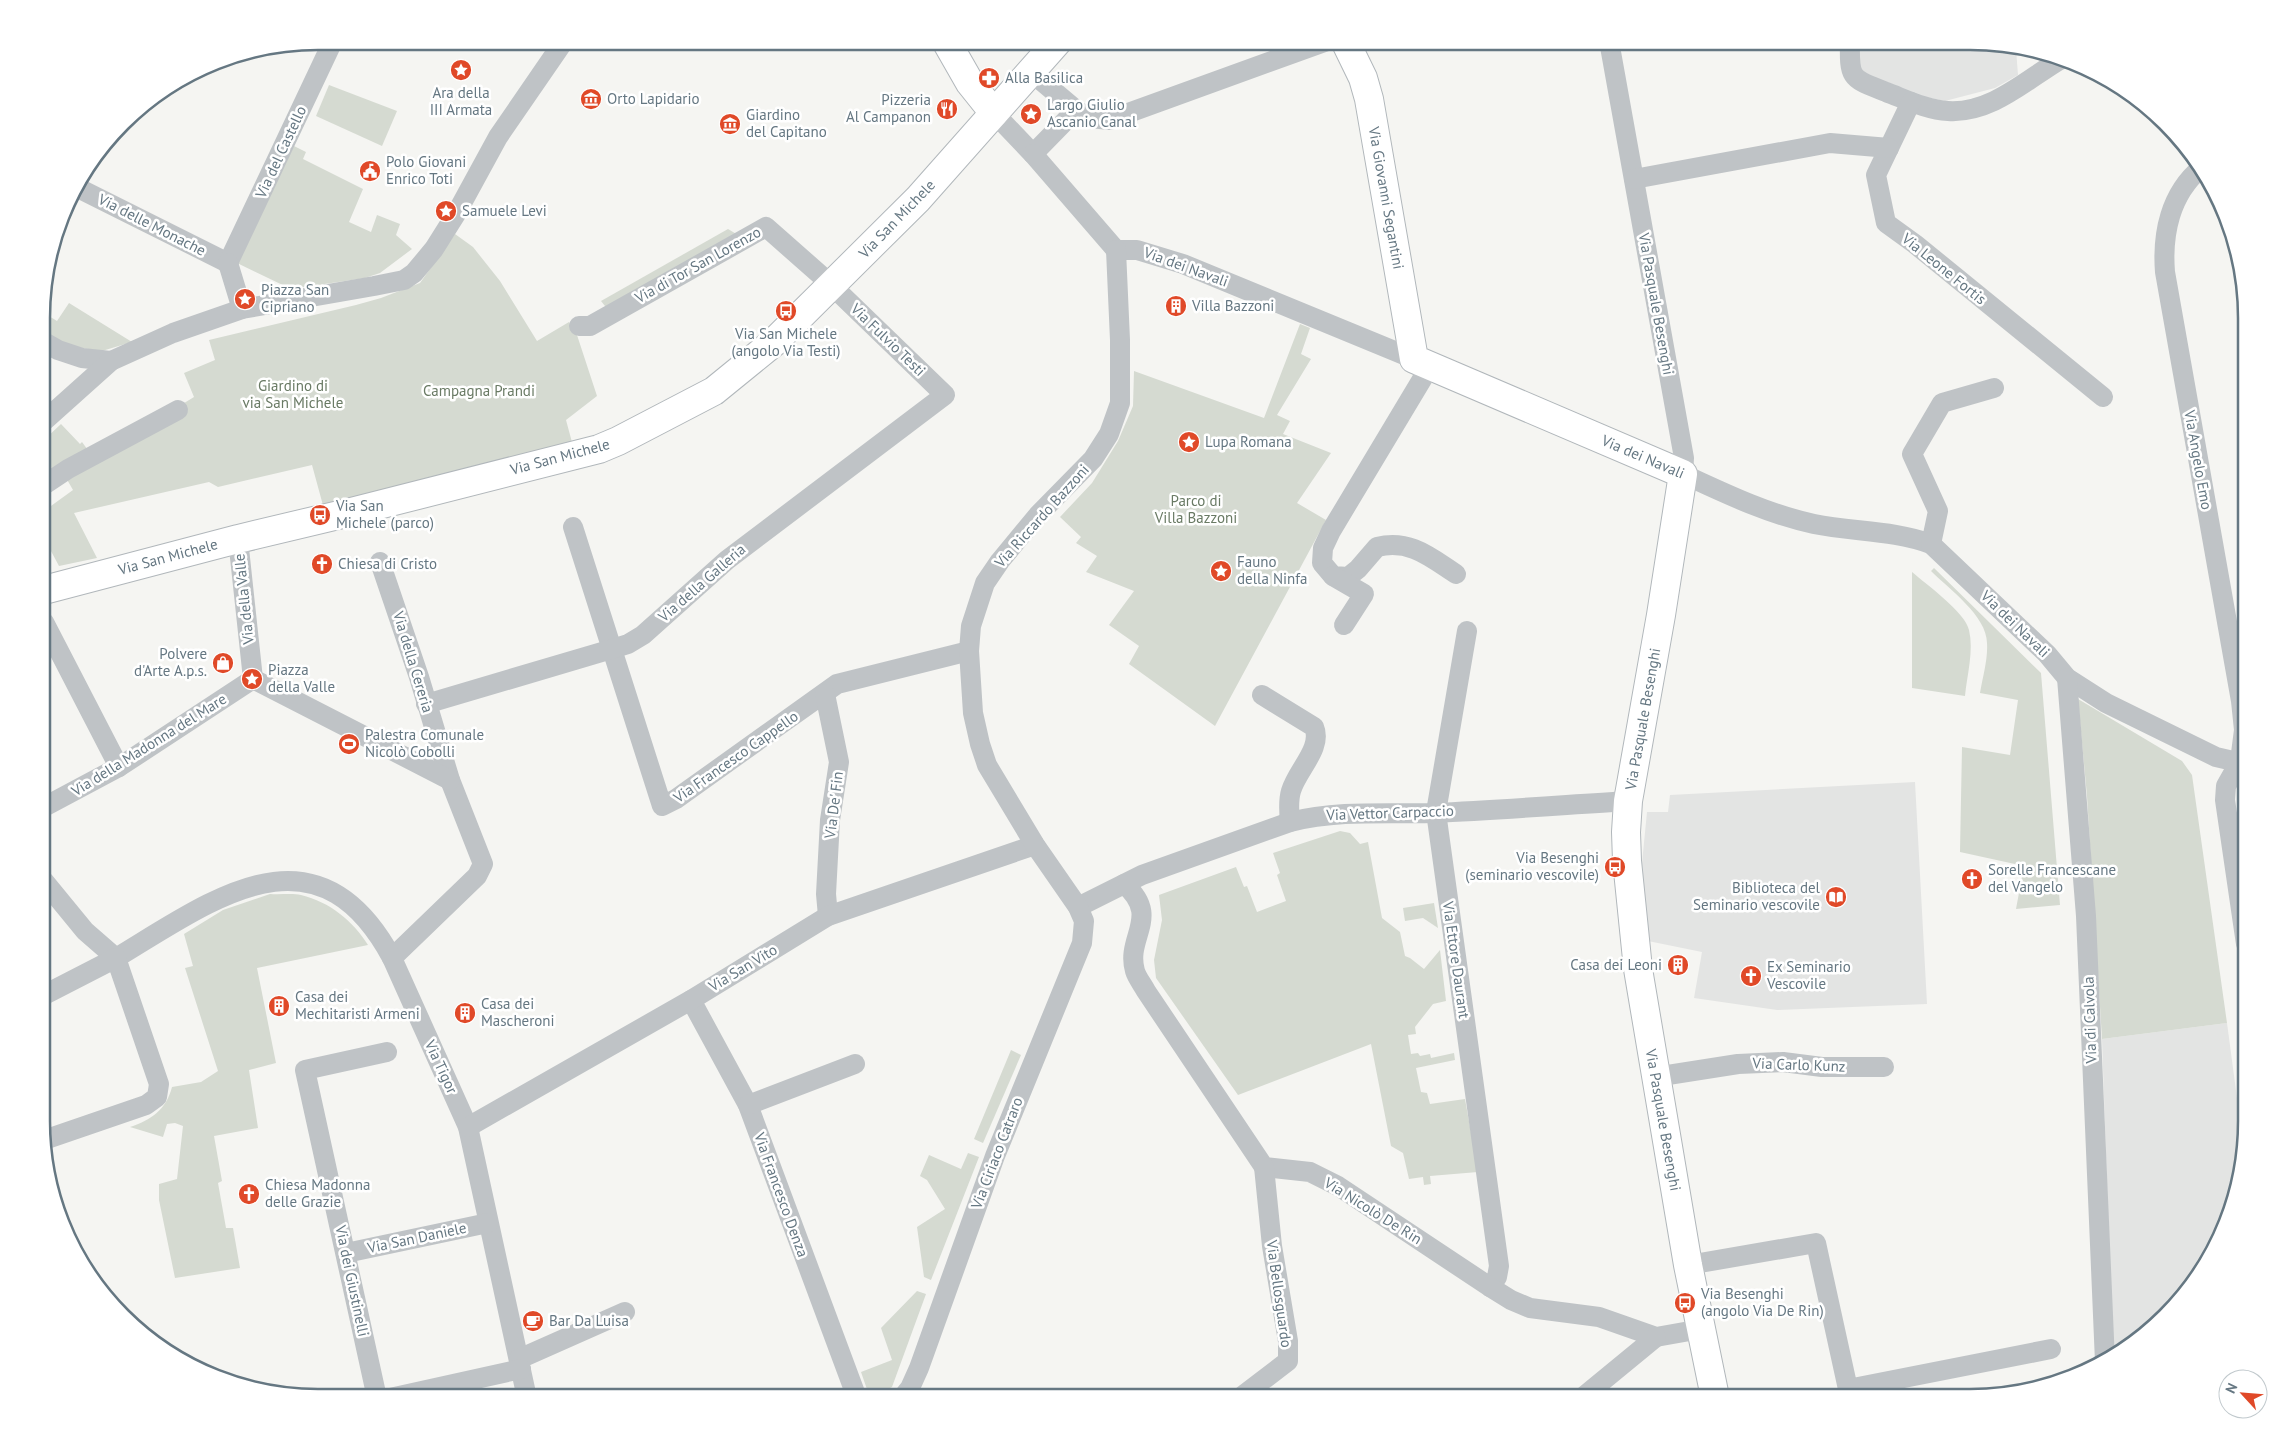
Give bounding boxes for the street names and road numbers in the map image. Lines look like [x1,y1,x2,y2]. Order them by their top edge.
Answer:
street label: Via del Castello [250,103,310,202]
street label: Via Giovanni Segantini [1364,124,1408,271]
street label: Via San Michele [854,175,939,263]
street label: Via delle Monache [94,189,209,260]
street label: Via di Tor San Lorenzo [631,222,764,308]
street label: Via Leone Fortis [1898,228,1990,308]
street label: Via Pasquale Besenghi [1634,230,1678,376]
street label: Via dei Navali [1140,242,1231,291]
street label: Via Fulvio Testi [846,299,930,380]
street label: Via Angelo Emo [2180,408,2217,511]
street label: Via dei Navali [1598,430,1688,483]
street label: Via San Michele [507,434,612,479]
street label: Via Riccardo Bazzoni [990,460,1093,572]
street label: Via San Michele [115,534,220,579]
street label: Via della Galleria [653,540,749,626]
street label: Via della Valle [229,553,258,646]
street label: Via dei Navali [1976,585,2054,661]
street label: Via della Cereria [389,608,438,715]
street label: Via Pasquale Besenghi [1620,646,1664,792]
street label: Via della Madonna del Mare [67,689,230,801]
street label: Via Francesco Cappello [669,706,802,807]
street label: Via De' Fin [820,770,847,840]
street label: Via Vettor Carpaccio [1325,801,1454,824]
street label: Via Ettore Daurant [1439,899,1474,1020]
street label: Via San Vito [704,940,780,996]
street label: Via di Calvola [2078,976,2101,1065]
street label: Via Tigor [420,1036,462,1097]
street label: Via Pasquale Besenghi [1641,1046,1685,1192]
street label: Via Carlo Kunz [1751,1053,1846,1076]
street label: Via Ciriaco Catraro [966,1094,1027,1212]
street label: Via Francesco Denza [750,1129,813,1260]
street label: Via Nicolò De Rin [1320,1172,1426,1248]
street label: Via San Daniele [365,1218,468,1257]
street label: Via dei Giustinelli [331,1223,374,1338]
street label: Via Bellosguardo [1262,1238,1296,1349]

